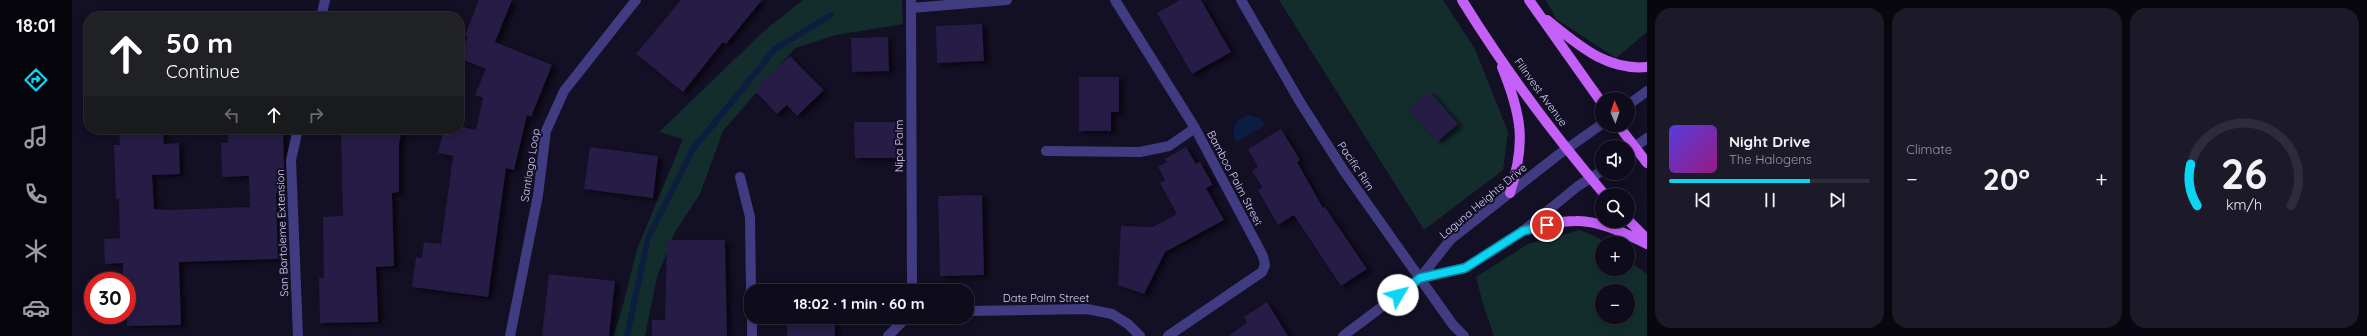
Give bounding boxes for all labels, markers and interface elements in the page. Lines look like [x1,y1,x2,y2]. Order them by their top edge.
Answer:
text: 18:01 [16,14,56,37]
text: 50 m [166,25,233,60]
icon: ahead [100,28,152,80]
street label: Filinvest Avenue [1511,55,1571,129]
text: Continue [166,60,240,83]
icon: directions [22,66,50,94]
north arrow [1595,92,1635,132]
map controls [1595,92,1635,324]
icon: left [221,104,243,126]
icon: ahead [263,104,285,126]
icon: right [305,104,327,126]
street label: Nipa Palm [892,120,906,172]
icon: music [22,123,50,151]
street label: Santiago Loop [517,127,543,203]
street label: Bamboo Palm Street [1204,128,1266,228]
text: Night Drive [1729,132,1810,151]
street label: Pacific Rim [1335,139,1377,193]
button: sound [1595,140,1635,180]
text: Climate [1906,141,1952,157]
text: 26 [2221,147,2268,199]
text: The Halogens [1729,151,1812,167]
street label: Laguna Heights Drive [1436,160,1530,242]
text: 20° [1983,160,2030,198]
text: − [1906,165,1918,193]
text: + [2095,165,2108,193]
street label: San Bartoleme Extension [273,169,291,297]
icon: phone [22,180,50,208]
button: search [1595,188,1635,228]
icon: previous [1692,189,1714,211]
icon: pause [1759,189,1781,211]
icon: next [1826,189,1848,211]
text: km/h [2226,196,2262,214]
pin [1530,208,1564,242]
icon: arrive [1536,214,1558,236]
button: + [1595,236,1635,276]
icon: climate [22,237,50,265]
speed limit sign: 30 [84,272,136,324]
position arrow [1377,274,1419,316]
button: − [1595,284,1635,324]
street label: Date Palm Street [1003,291,1089,305]
icon: car [22,294,50,322]
text: 18:02 · 1 min · 60 m [793,294,925,313]

